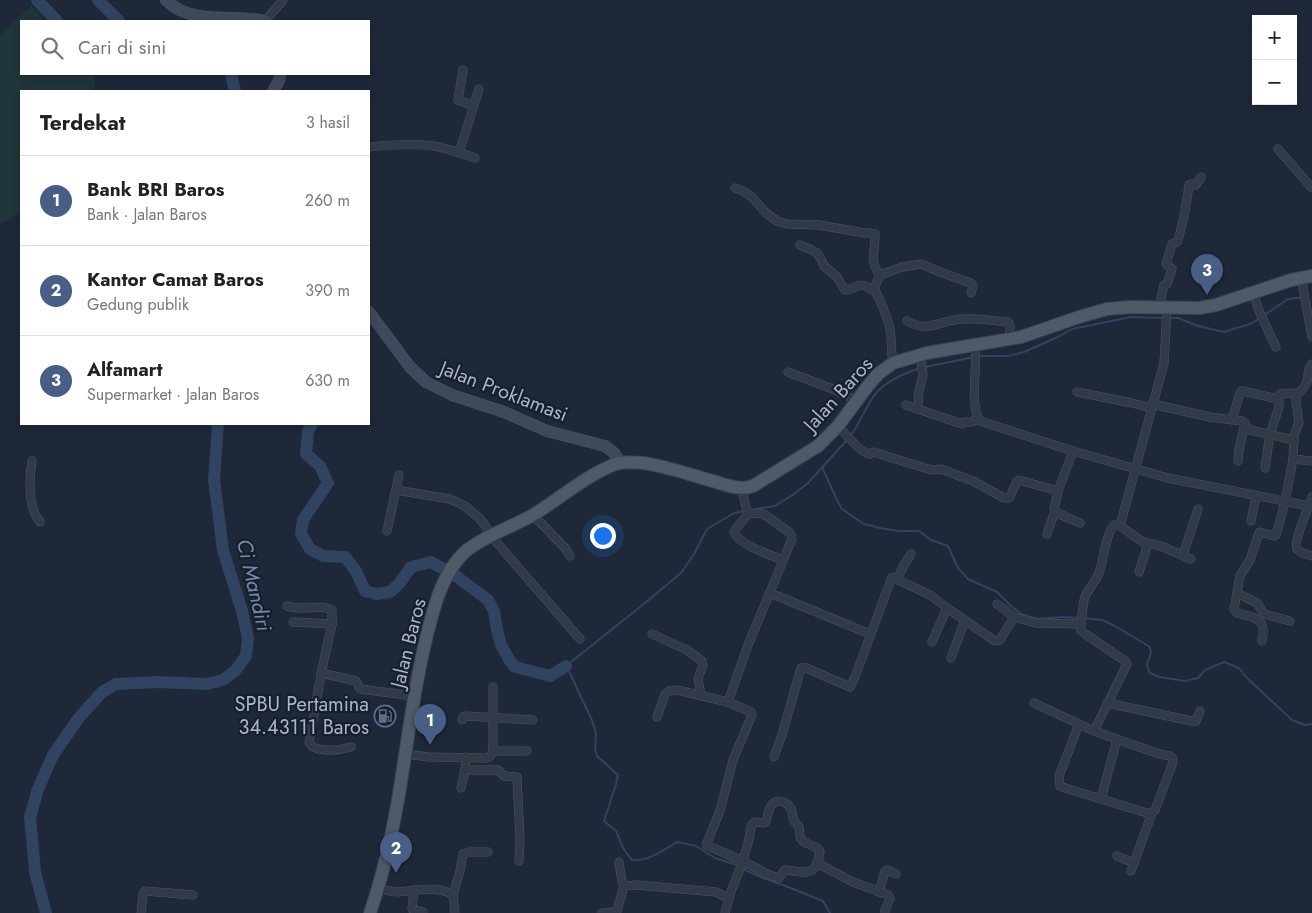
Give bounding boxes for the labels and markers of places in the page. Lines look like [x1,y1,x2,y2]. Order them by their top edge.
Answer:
pin: 3 [1191,254,1223,295]
place label: SPBU Pertamina 34.43111 Baros [235,690,369,742]
fuel station icon: SPBU Pertamina 34.43111 Baros [373,704,397,728]
pin: 1 [414,704,446,745]
pin: 2 [380,832,412,873]

